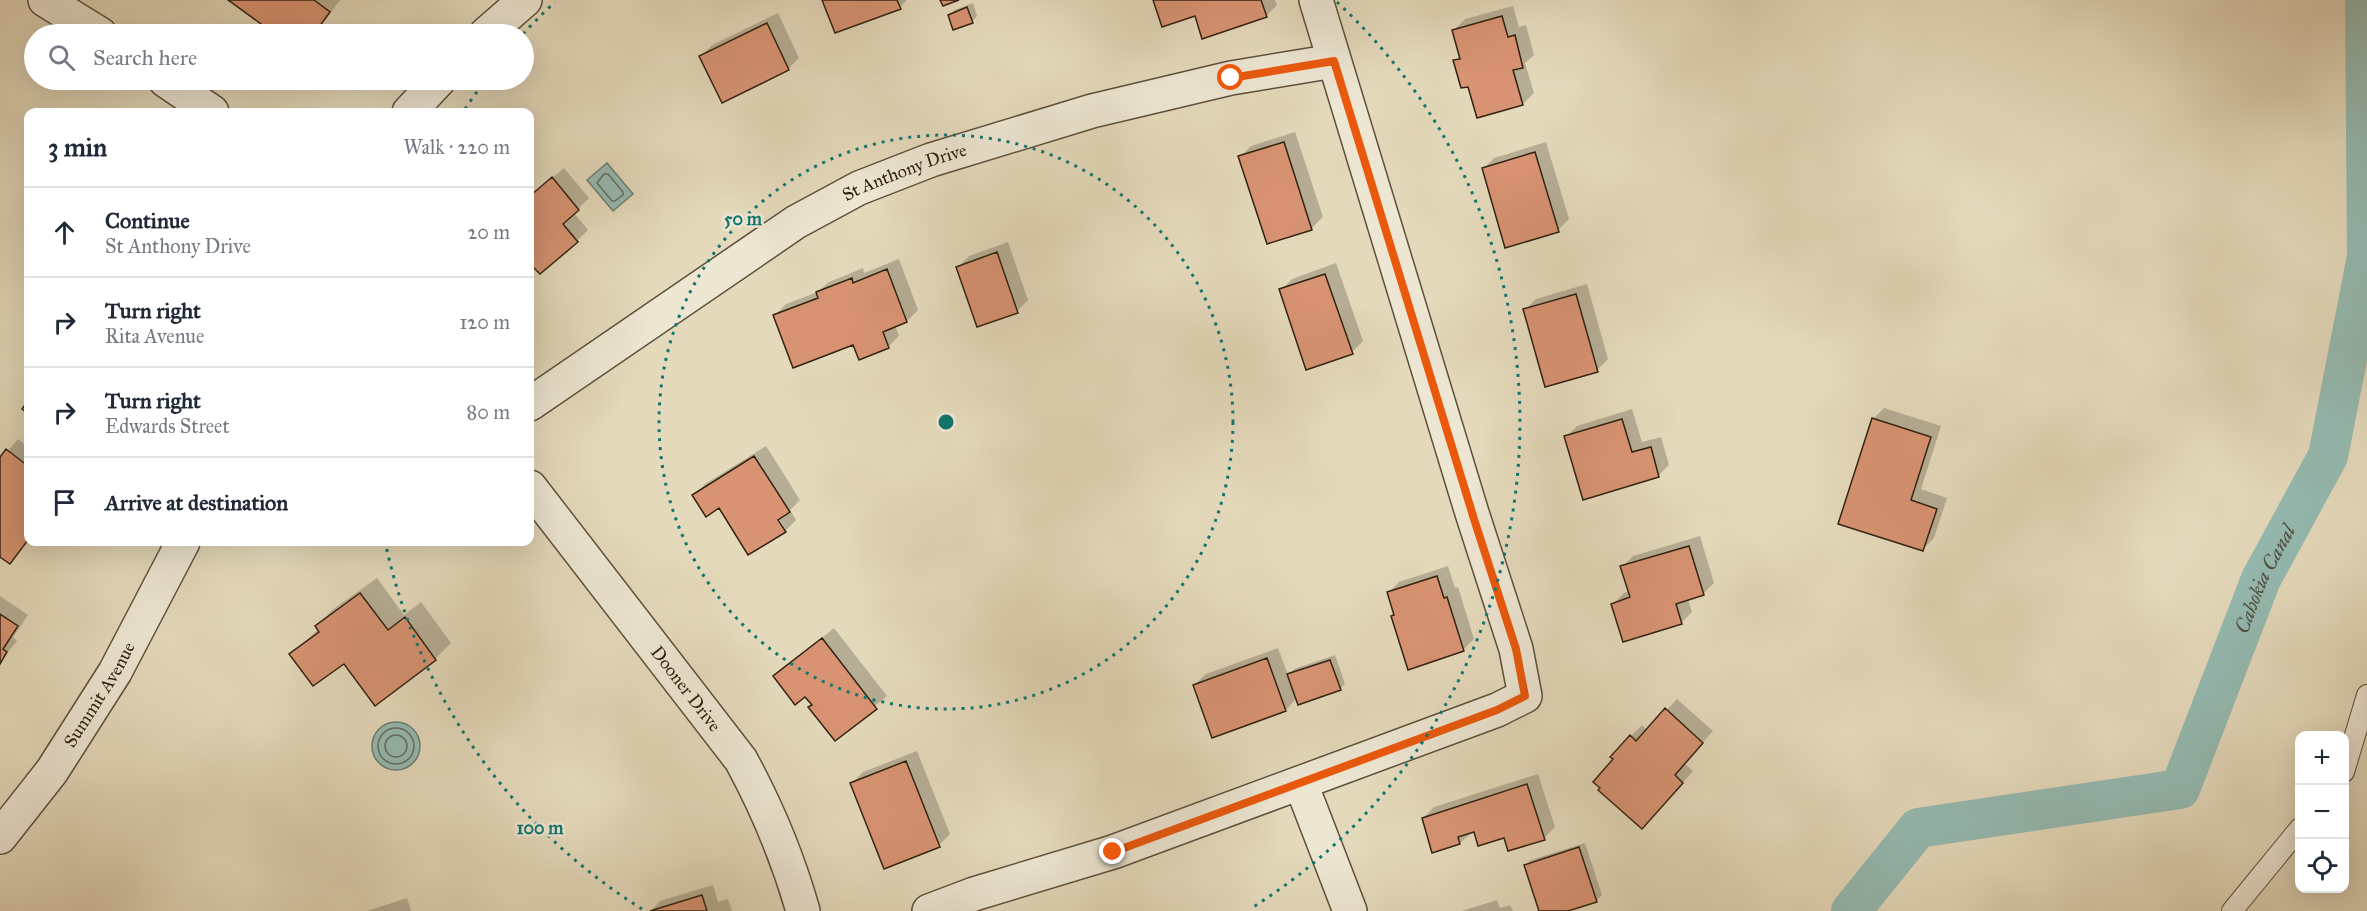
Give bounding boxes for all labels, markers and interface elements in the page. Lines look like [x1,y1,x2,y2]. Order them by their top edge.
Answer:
search box [24,24,534,90]
icon: search [45,41,78,74]
text: Search here [93,44,197,71]
route start [1217,64,1243,90]
text: 3 min [48,131,107,163]
text: Walk · 220 m [403,135,510,159]
street label: St Anthony Drive [838,139,969,206]
text: Continue [105,207,190,234]
text: 50 m [724,208,763,230]
icon: ahead [48,216,81,249]
text: 20 m [467,220,510,244]
text: St Anthony Drive [105,234,251,258]
text: Turn right [105,297,201,324]
icon: right [48,306,81,339]
text: 120 m [459,310,510,334]
text: Rita Avenue [105,324,204,348]
text: Turn right [105,387,201,414]
icon: right [48,396,81,429]
text: 80 m [467,400,510,424]
centre of rings [936,412,956,432]
text: Edwards Street [105,414,230,438]
icon: arrive [48,486,81,519]
text: Arrive at destination [105,489,288,516]
water label: Cahokia Canal [2229,519,2301,637]
street label: Summit Avenue [59,638,140,751]
street label: Dooner Drive [646,642,726,736]
map controls [2295,731,2349,893]
button: + [2295,731,2349,785]
button: − [2295,785,2349,839]
text: 100 m [517,817,564,839]
route end [1099,838,1125,864]
button: locate [2295,839,2349,893]

